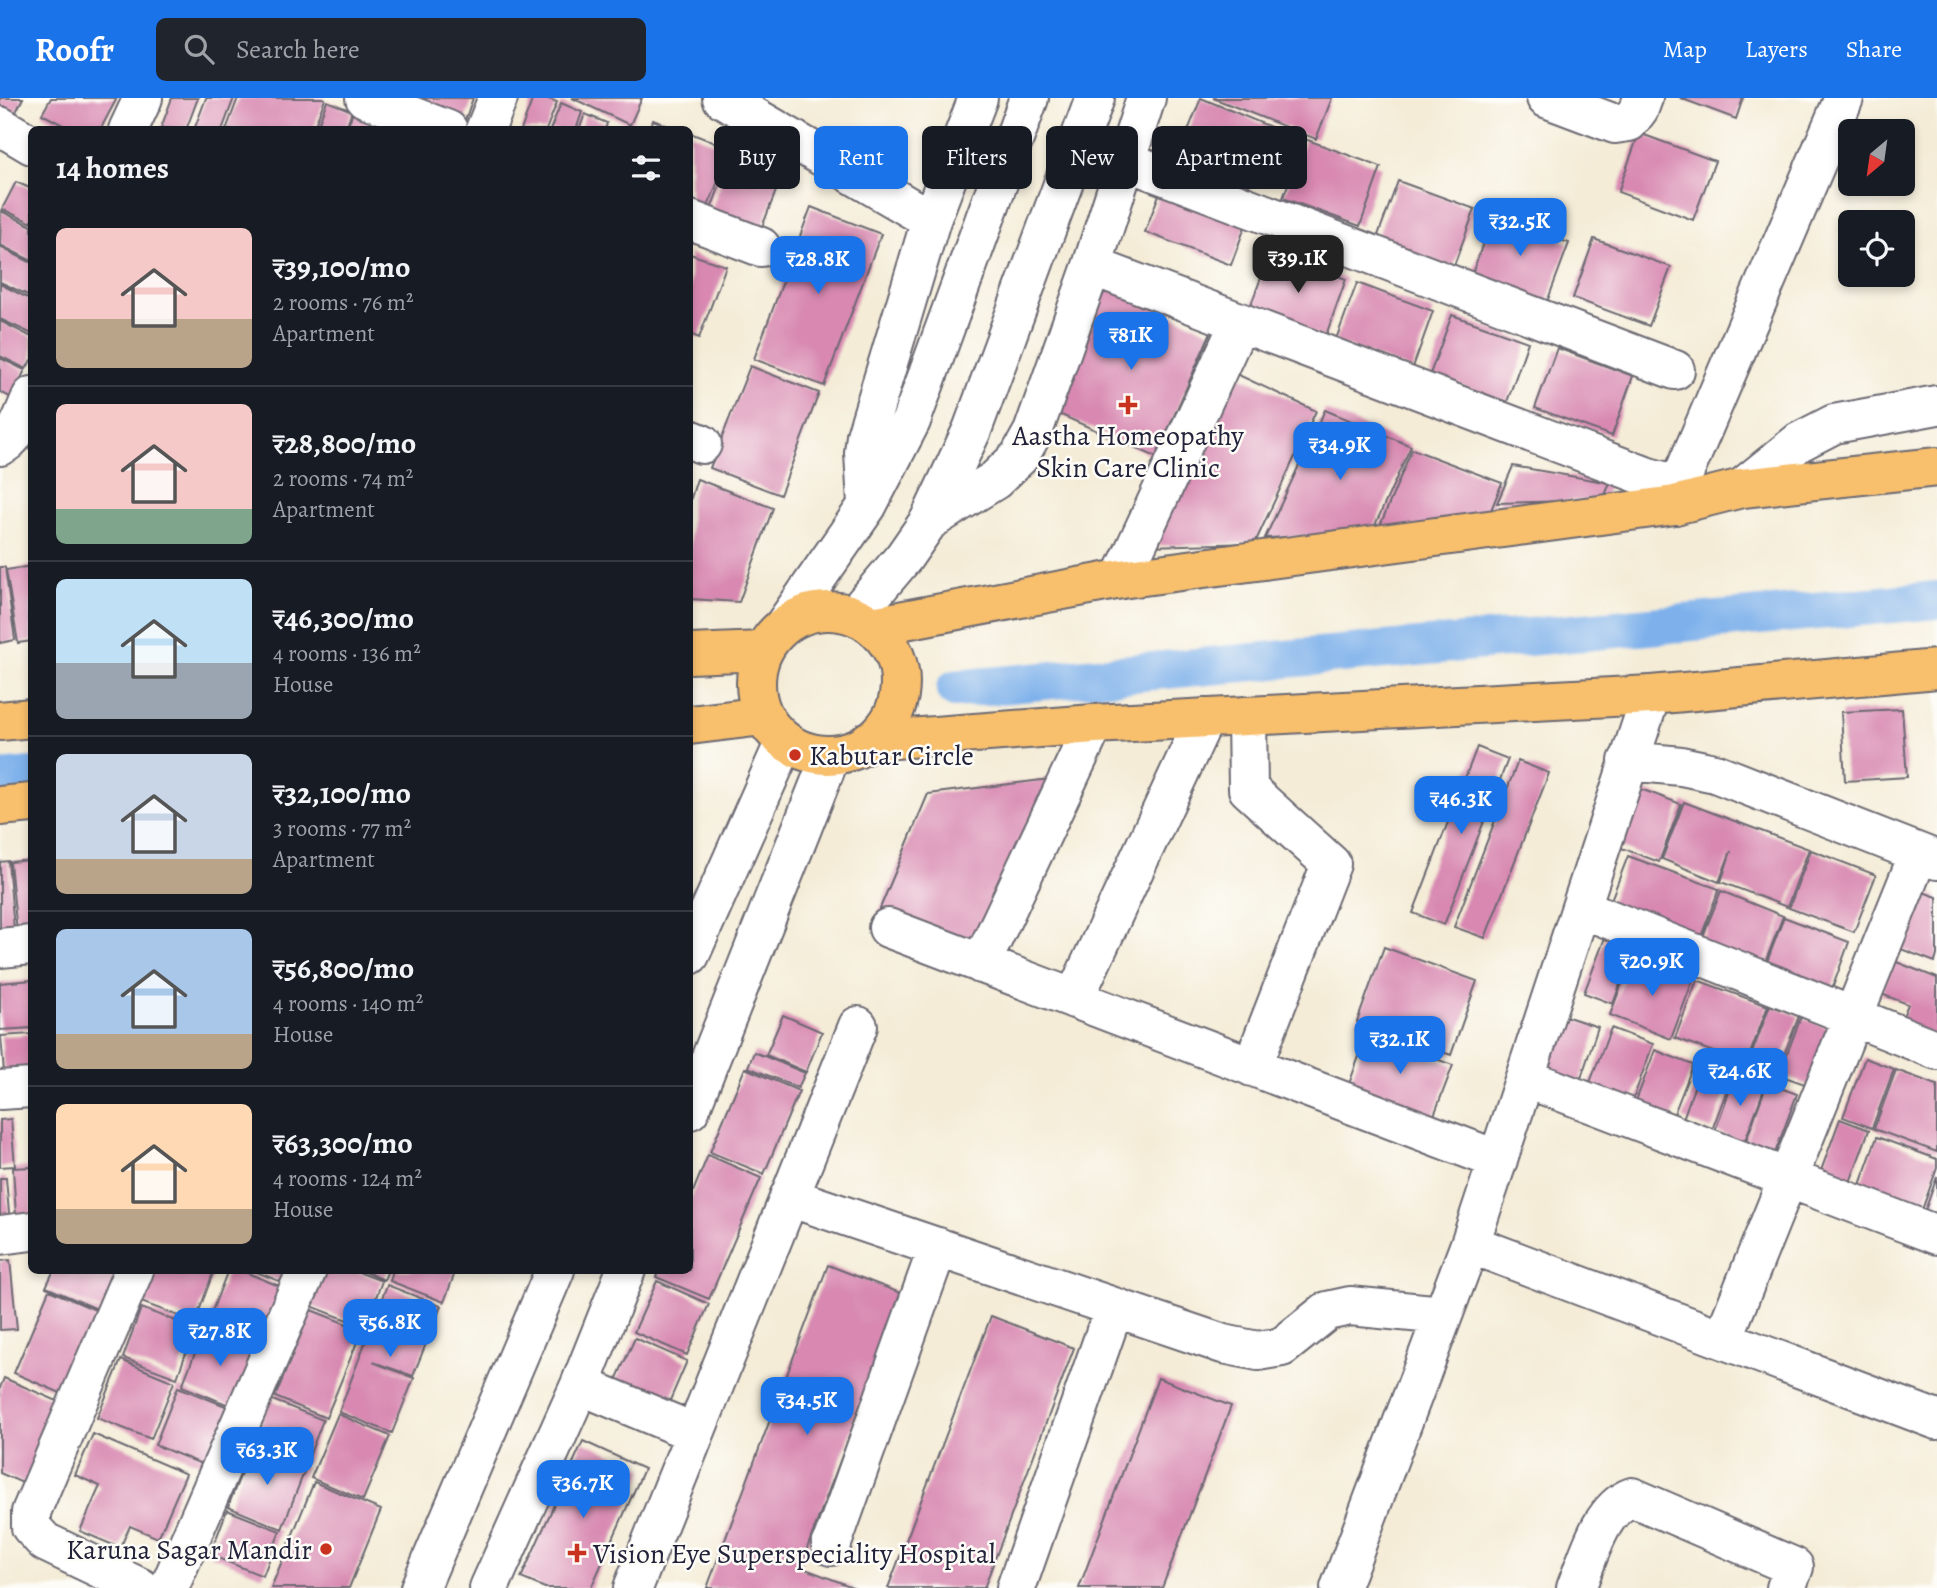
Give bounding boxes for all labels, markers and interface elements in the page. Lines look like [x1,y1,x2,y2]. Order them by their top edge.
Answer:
search box [156,18,646,81]
text: Roofr [35,27,114,72]
icon: search [180,30,218,68]
text: Search here [236,32,360,67]
text: Map [1663,33,1707,65]
text: Layers [1745,33,1808,65]
text: Share [1846,33,1902,65]
north arrow [1838,119,1914,196]
map controls [1838,119,1915,287]
chip: Buy [714,126,800,189]
chip: Rent [814,126,908,189]
chip: Filters [922,126,1032,189]
chip: New [1046,126,1138,189]
chip: Apartment [1152,126,1307,189]
text: 14 homes [56,148,169,188]
icon: filters [627,149,665,187]
pin: ₹32.5K [1463,198,1577,258]
text: ₹32.5K [1490,205,1550,236]
button: locate [1838,210,1915,287]
pin: ₹28.8K [761,236,875,296]
pin: ₹39.1K [1241,236,1355,295]
text: ₹39.1K [1269,242,1327,273]
text: ₹28.8K [786,243,850,274]
text: ₹39,100/mo [273,247,411,287]
icon: home [112,256,196,340]
text: 2 rooms · 76 m² [273,287,414,318]
pin: ₹81K [1090,313,1172,372]
text: Apartment [273,318,375,349]
text: ₹81K [1110,319,1153,350]
marker: Aastha Homeopathy Skin Care Clinic [1118,395,1138,415]
place label: Aastha Homeopathy Skin Care Clinic [1011,417,1244,487]
pin: ₹34.9K [1283,422,1397,482]
text: ₹28,800/mo [273,423,416,463]
text: ₹34.9K [1309,429,1371,460]
icon: home [112,432,196,516]
text: 2 rooms · 74 m² [273,463,413,494]
text: Apartment [273,494,375,525]
text: ₹46,300/mo [273,598,414,638]
icon: home [112,607,196,691]
text: 4 rooms · 136 m² [273,638,421,669]
text: House [273,669,333,700]
place label: Kabutar Circle [809,737,974,775]
marker: Kabutar Circle [787,747,803,763]
text: ₹32,100/mo [273,773,411,813]
pin: ₹46.3K [1404,776,1518,836]
icon: home [112,782,196,866]
text: ₹46.3K [1430,783,1492,814]
text: 3 rooms · 77 m² [273,813,411,844]
text: Apartment [273,844,375,875]
pin: ₹20.9K [1595,939,1709,998]
text: ₹20.9K [1620,945,1684,976]
text: ₹56,800/mo [273,948,414,988]
icon: home [112,957,196,1041]
text: 4 rooms · 140 m² [273,988,423,1019]
pin: ₹32.1K [1343,1016,1457,1076]
text: House [273,1019,333,1050]
text: ₹32.1K [1370,1023,1430,1054]
pin: ₹24.6K [1683,1048,1797,1108]
text: ₹24.6K [1709,1055,1771,1086]
text: ₹63,300/mo [273,1123,413,1163]
icon: home [112,1132,196,1216]
text: 4 rooms · 124 m² [273,1163,422,1194]
text: House [273,1194,333,1225]
pin: ₹56.8K [333,1300,447,1359]
text: ₹56.8K [359,1306,421,1337]
pin: ₹27.8K [163,1308,277,1368]
text: ₹27.8K [189,1315,251,1346]
pin: ₹34.5K [750,1378,864,1437]
text: ₹34.5K [777,1384,837,1415]
pin: ₹63.3K [210,1428,324,1487]
text: ₹63.3K [237,1434,297,1465]
pin: ₹36.7K [526,1460,640,1520]
text: ₹36.7K [553,1467,613,1498]
place label: Karuna Sagar Mandir [66,1531,312,1569]
place label: Vision Eye Superspeciality Hospital [592,1535,996,1573]
marker: Karuna Sagar Mandir [318,1541,334,1557]
marker: Vision Eye Superspeciality Hospital [567,1543,587,1563]

